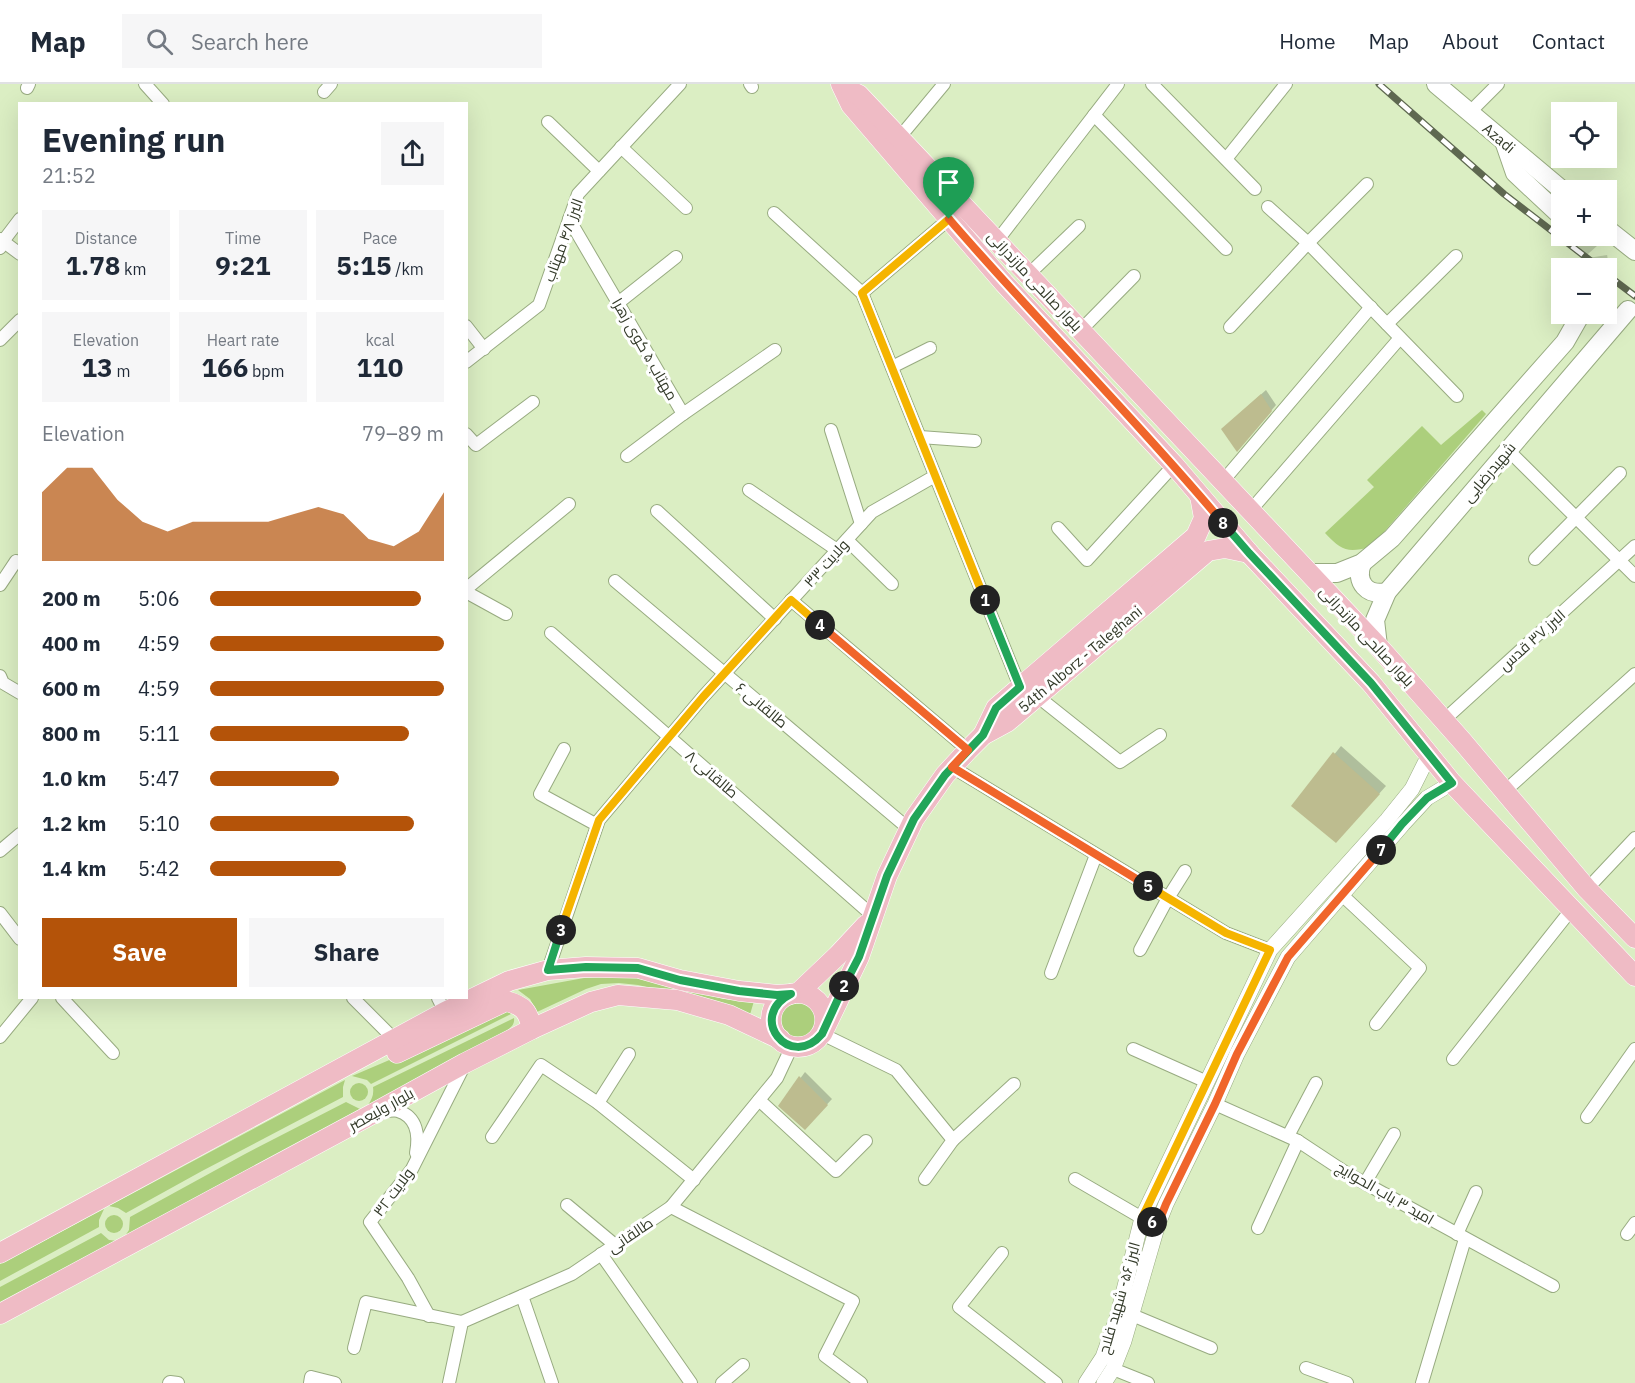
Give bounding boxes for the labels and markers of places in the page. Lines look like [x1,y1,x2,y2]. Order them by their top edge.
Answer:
pin [923,157,974,219]
pin: 8 [1208,508,1238,538]
pin: 1 [970,585,1000,615]
pin: 4 [805,610,835,640]
pin: 7 [1366,835,1396,865]
pin: 5 [1133,871,1163,901]
pin: 3 [546,915,576,945]
pin: 2 [829,971,859,1001]
pin: 6 [1137,1207,1167,1237]

